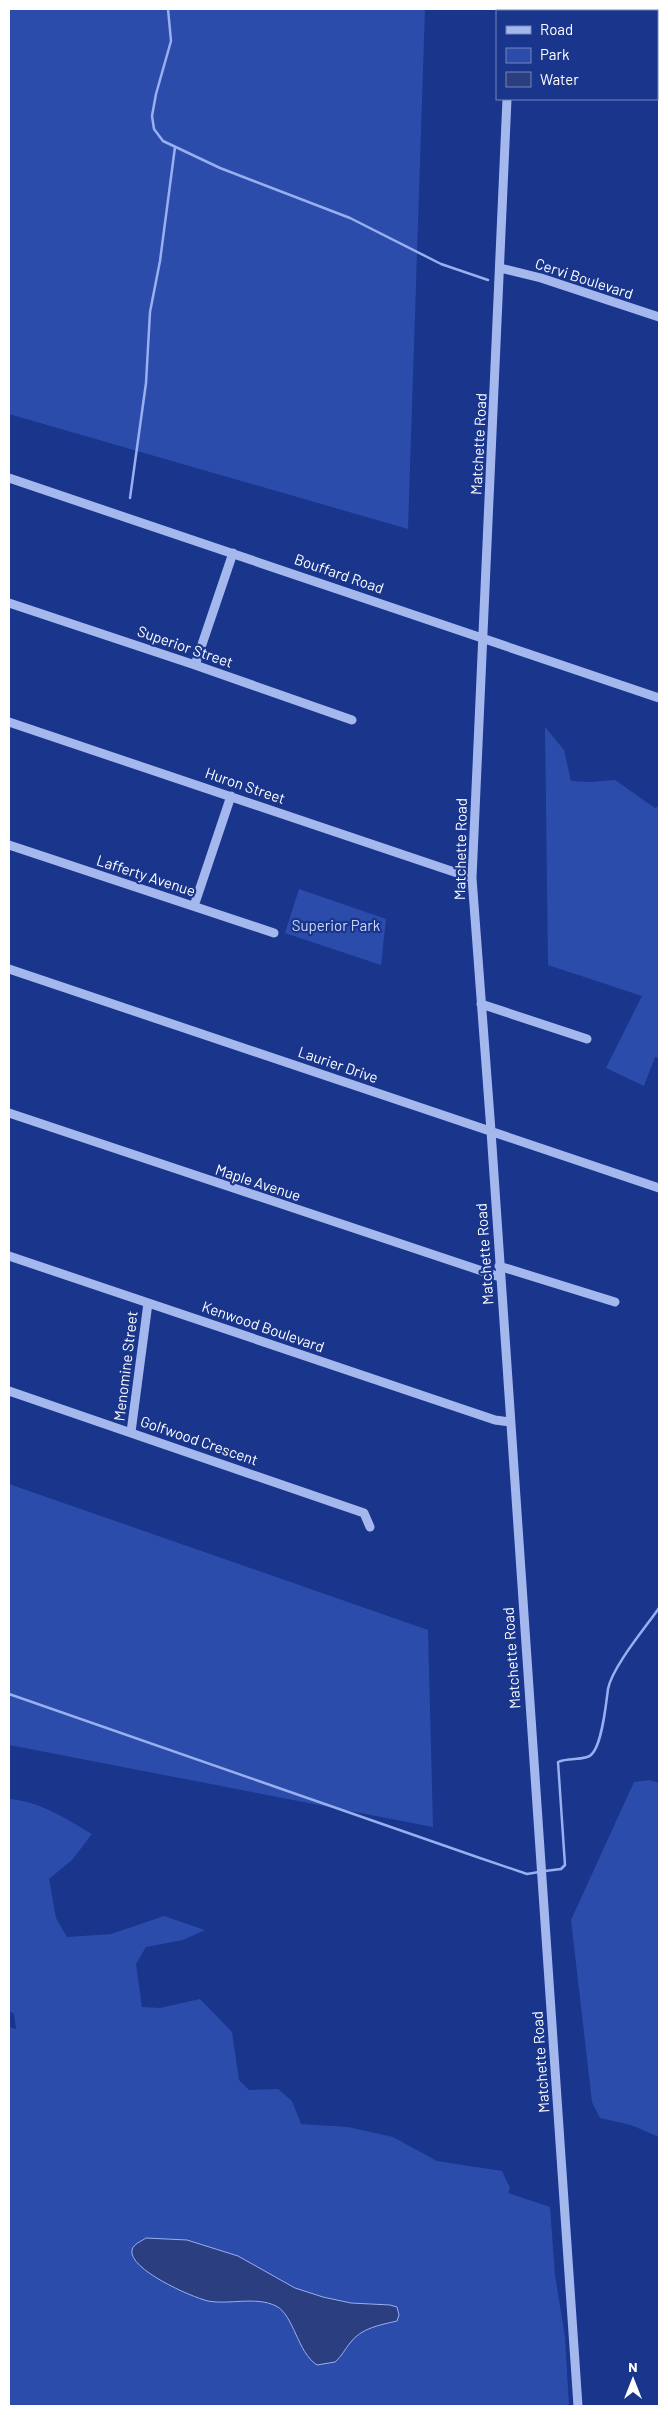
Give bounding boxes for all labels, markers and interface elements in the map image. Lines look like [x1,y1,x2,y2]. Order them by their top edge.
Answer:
legend [496,10,658,100]
text: Road [540,20,573,38]
text: Park [540,45,570,63]
text: Water [540,70,579,88]
street label: Cervi Boulevard [533,254,636,302]
street label: Matchette Road [466,392,490,495]
street label: Bouffard Road [292,549,386,597]
street label: Superior Street [135,621,235,671]
street label: Huron Street [203,763,288,807]
street label: Matchette Road [450,798,470,900]
street label: Lafferty Avenue [95,851,198,899]
park label: Superior Park [292,916,381,934]
street label: Laurier Drive [296,1042,381,1086]
street label: Maple Avenue [213,1160,303,1204]
street label: Matchette Road [471,1203,497,1306]
street label: Kenwood Boulevard [200,1297,327,1355]
street label: Menomine Street [109,1310,141,1422]
street label: Golfwood Crescent [138,1412,260,1469]
street label: Matchette Road [498,1607,524,1710]
street label: Matchette Road [527,2011,553,2114]
north arrow [608,2355,658,2405]
text: N [628,2358,638,2375]

